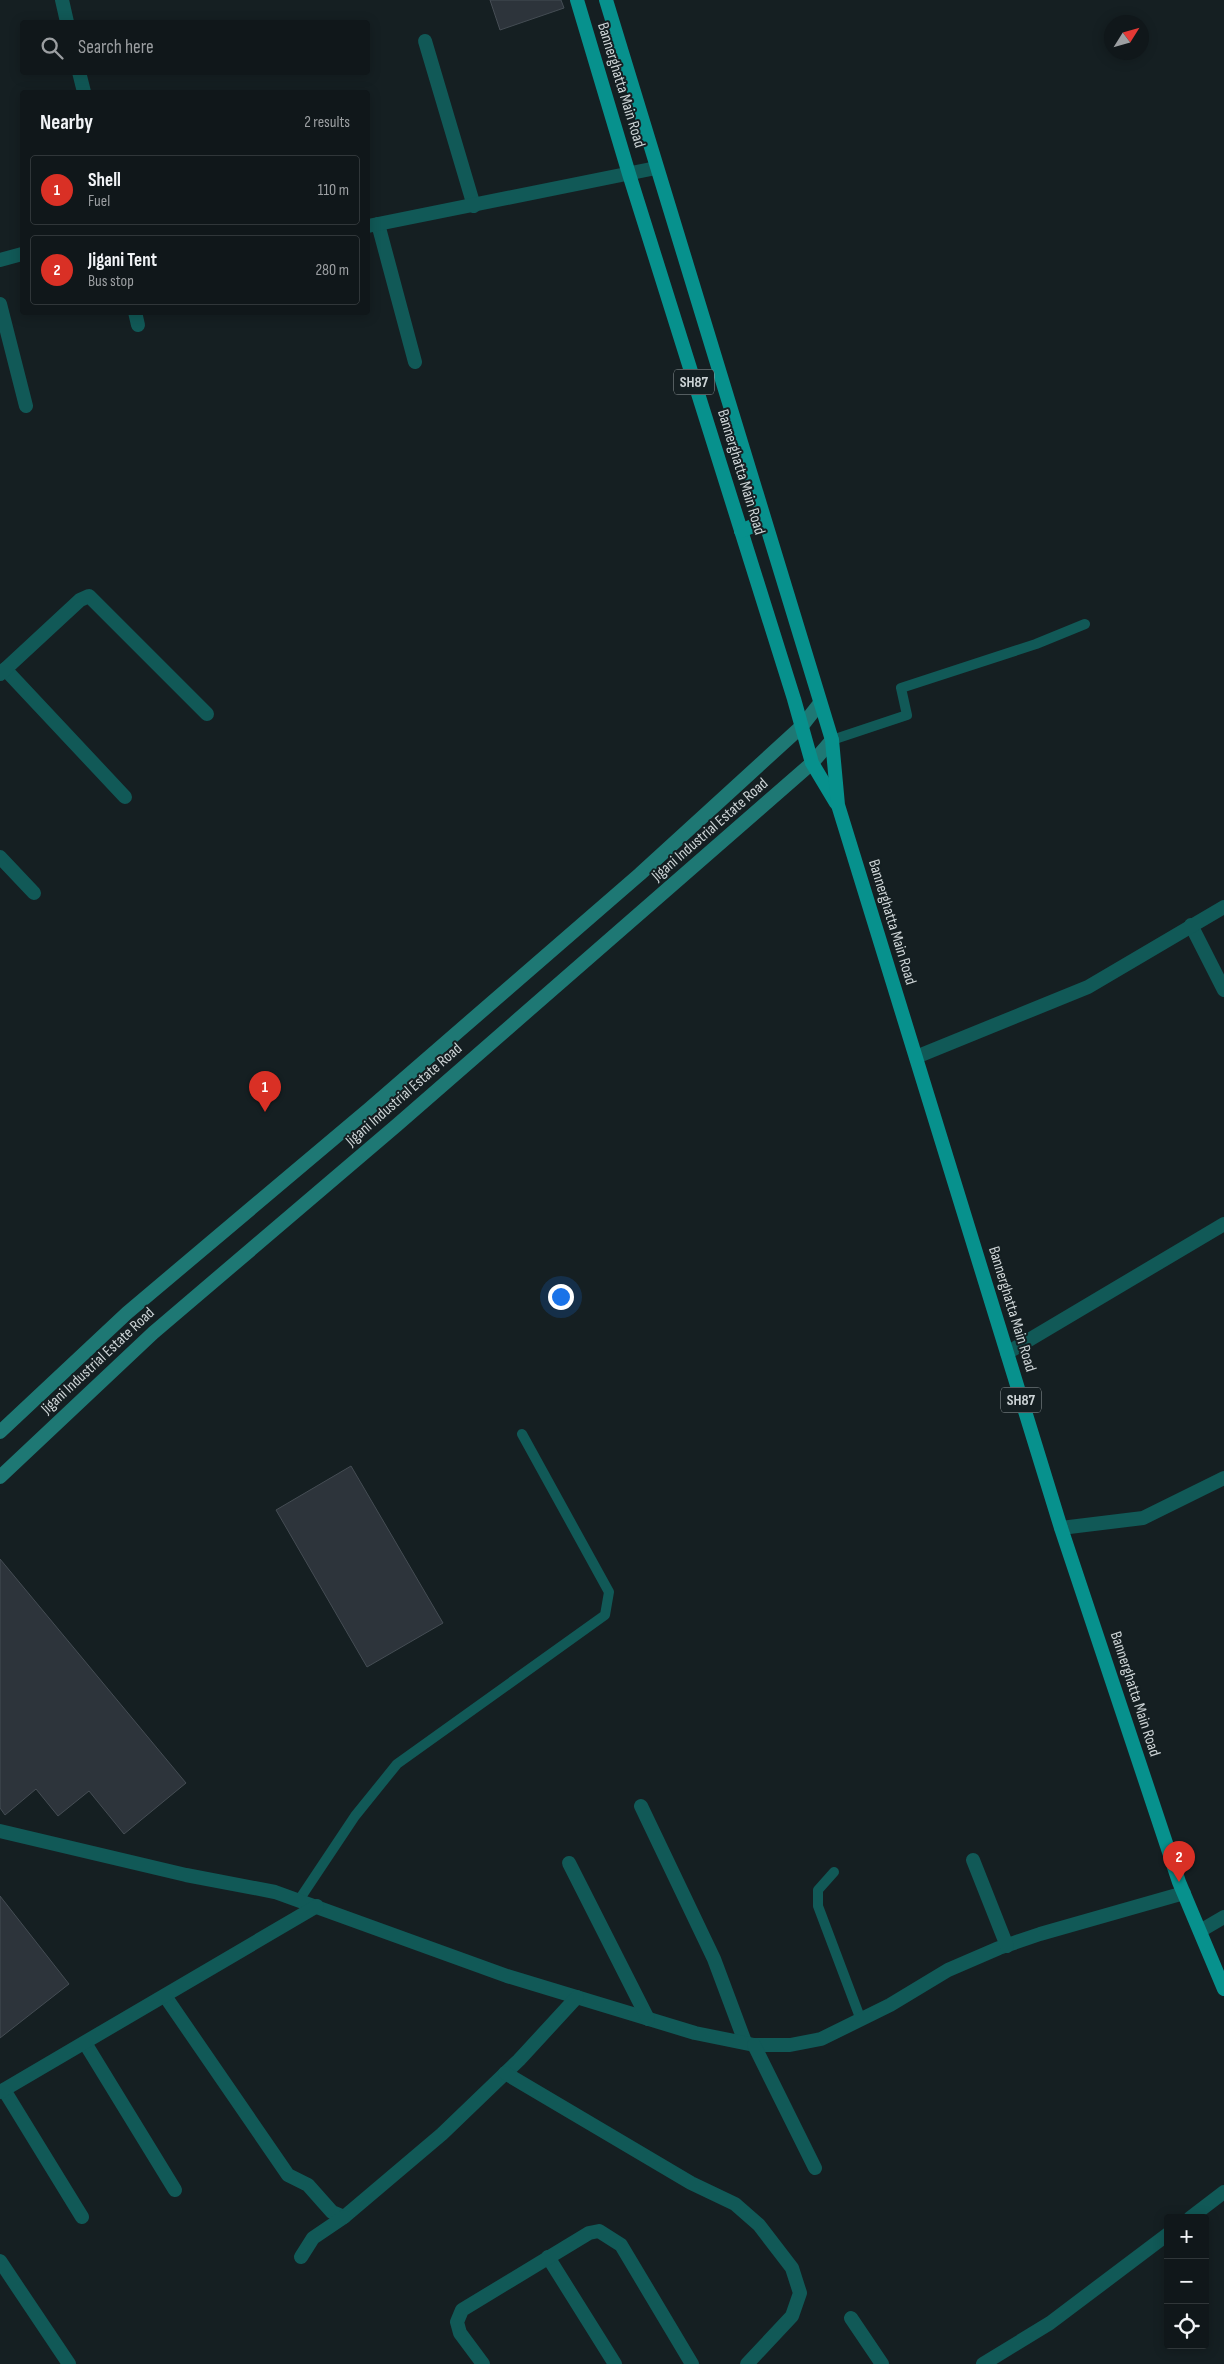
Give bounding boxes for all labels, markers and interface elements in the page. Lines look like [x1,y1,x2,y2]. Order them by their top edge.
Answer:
north arrow [1104,15,1149,60]
search box [20,20,370,75]
street label: Bannerghatta Main Road [593,20,649,150]
icon: search [38,34,66,62]
text: Search here [78,36,154,59]
text: Nearby [40,110,93,135]
text: 2 results [304,113,350,132]
text: Shell [88,169,121,192]
text: 1 [54,181,60,200]
text: 110 m [318,181,349,200]
text: Fuel [88,192,110,211]
text: Jigani Tent [88,249,157,272]
text: 2 [53,261,61,280]
text: 280 m [315,261,349,280]
text: Bus stop [88,272,134,291]
road number: SH87 [674,370,714,394]
street label: Bannerghatta Main Road [713,407,769,537]
street label: Jigani Industrial Estate Road [647,774,772,886]
street label: Bannerghatta Main Road [864,857,920,987]
street label: Jigani Industrial Estate Road [341,1039,466,1151]
pin: 1 [249,1071,281,1112]
street label: Bannerghatta Main Road [984,1244,1040,1374]
your location [548,1284,574,1310]
street label: Jigani Industrial Estate Road [37,1304,159,1419]
road number: SH87 [1001,1388,1041,1412]
street label: Bannerghatta Main Road [1106,1629,1164,1759]
pin: 2 [1163,1841,1195,1882]
map controls [1164,2214,1209,2349]
button: + [1164,2214,1209,2259]
button: − [1164,2259,1209,2304]
button: locate [1164,2304,1209,2349]

